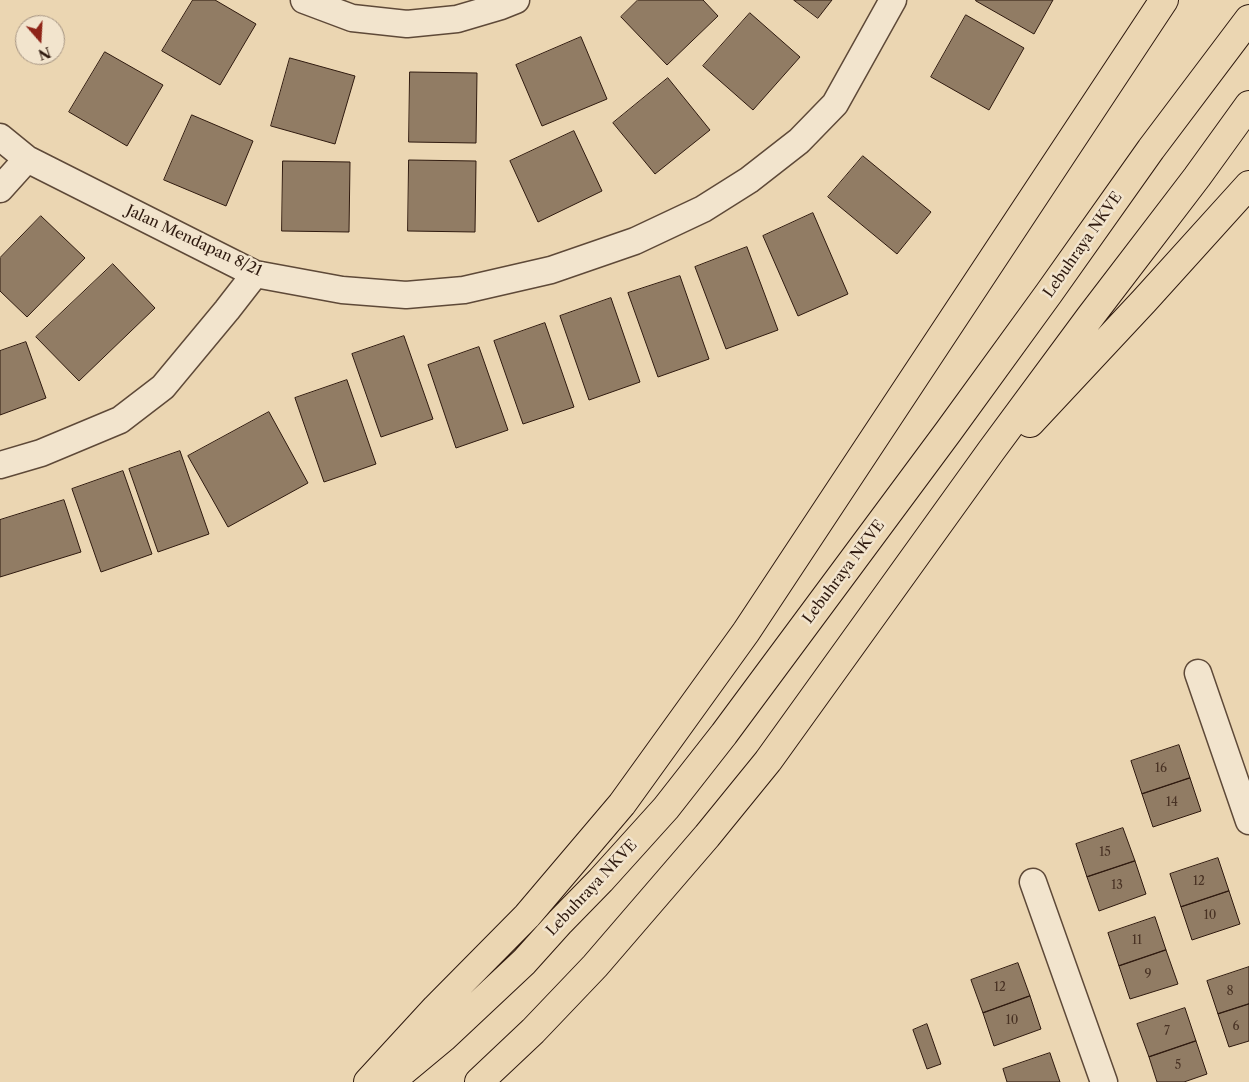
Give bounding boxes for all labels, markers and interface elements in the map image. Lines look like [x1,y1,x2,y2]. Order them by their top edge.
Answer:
north arrow [15,15,65,65]
text: N [36,43,53,64]
street label: Lebuhraya NKVE [1040,189,1126,301]
street label: Jalan Mendapan 8/21 [123,202,265,280]
street label: Lebuhraya NKVE [799,517,889,627]
house number: 16 [1155,762,1167,776]
house number: 14 [1166,796,1178,810]
street label: Lebuhraya NKVE [543,836,641,940]
house number: 15 [1099,846,1111,860]
house number: 12 [1193,875,1205,889]
house number: 13 [1111,879,1123,893]
house number: 10 [1204,909,1216,923]
house number: 11 [1132,934,1142,948]
house number: 9 [1144,968,1152,982]
house number: 12 [994,981,1006,995]
house number: 8 [1226,985,1234,999]
house number: 10 [1006,1014,1018,1028]
house number: 6 [1232,1020,1240,1034]
house number: 7 [1164,1025,1170,1039]
house number: 5 [1175,1059,1181,1073]

